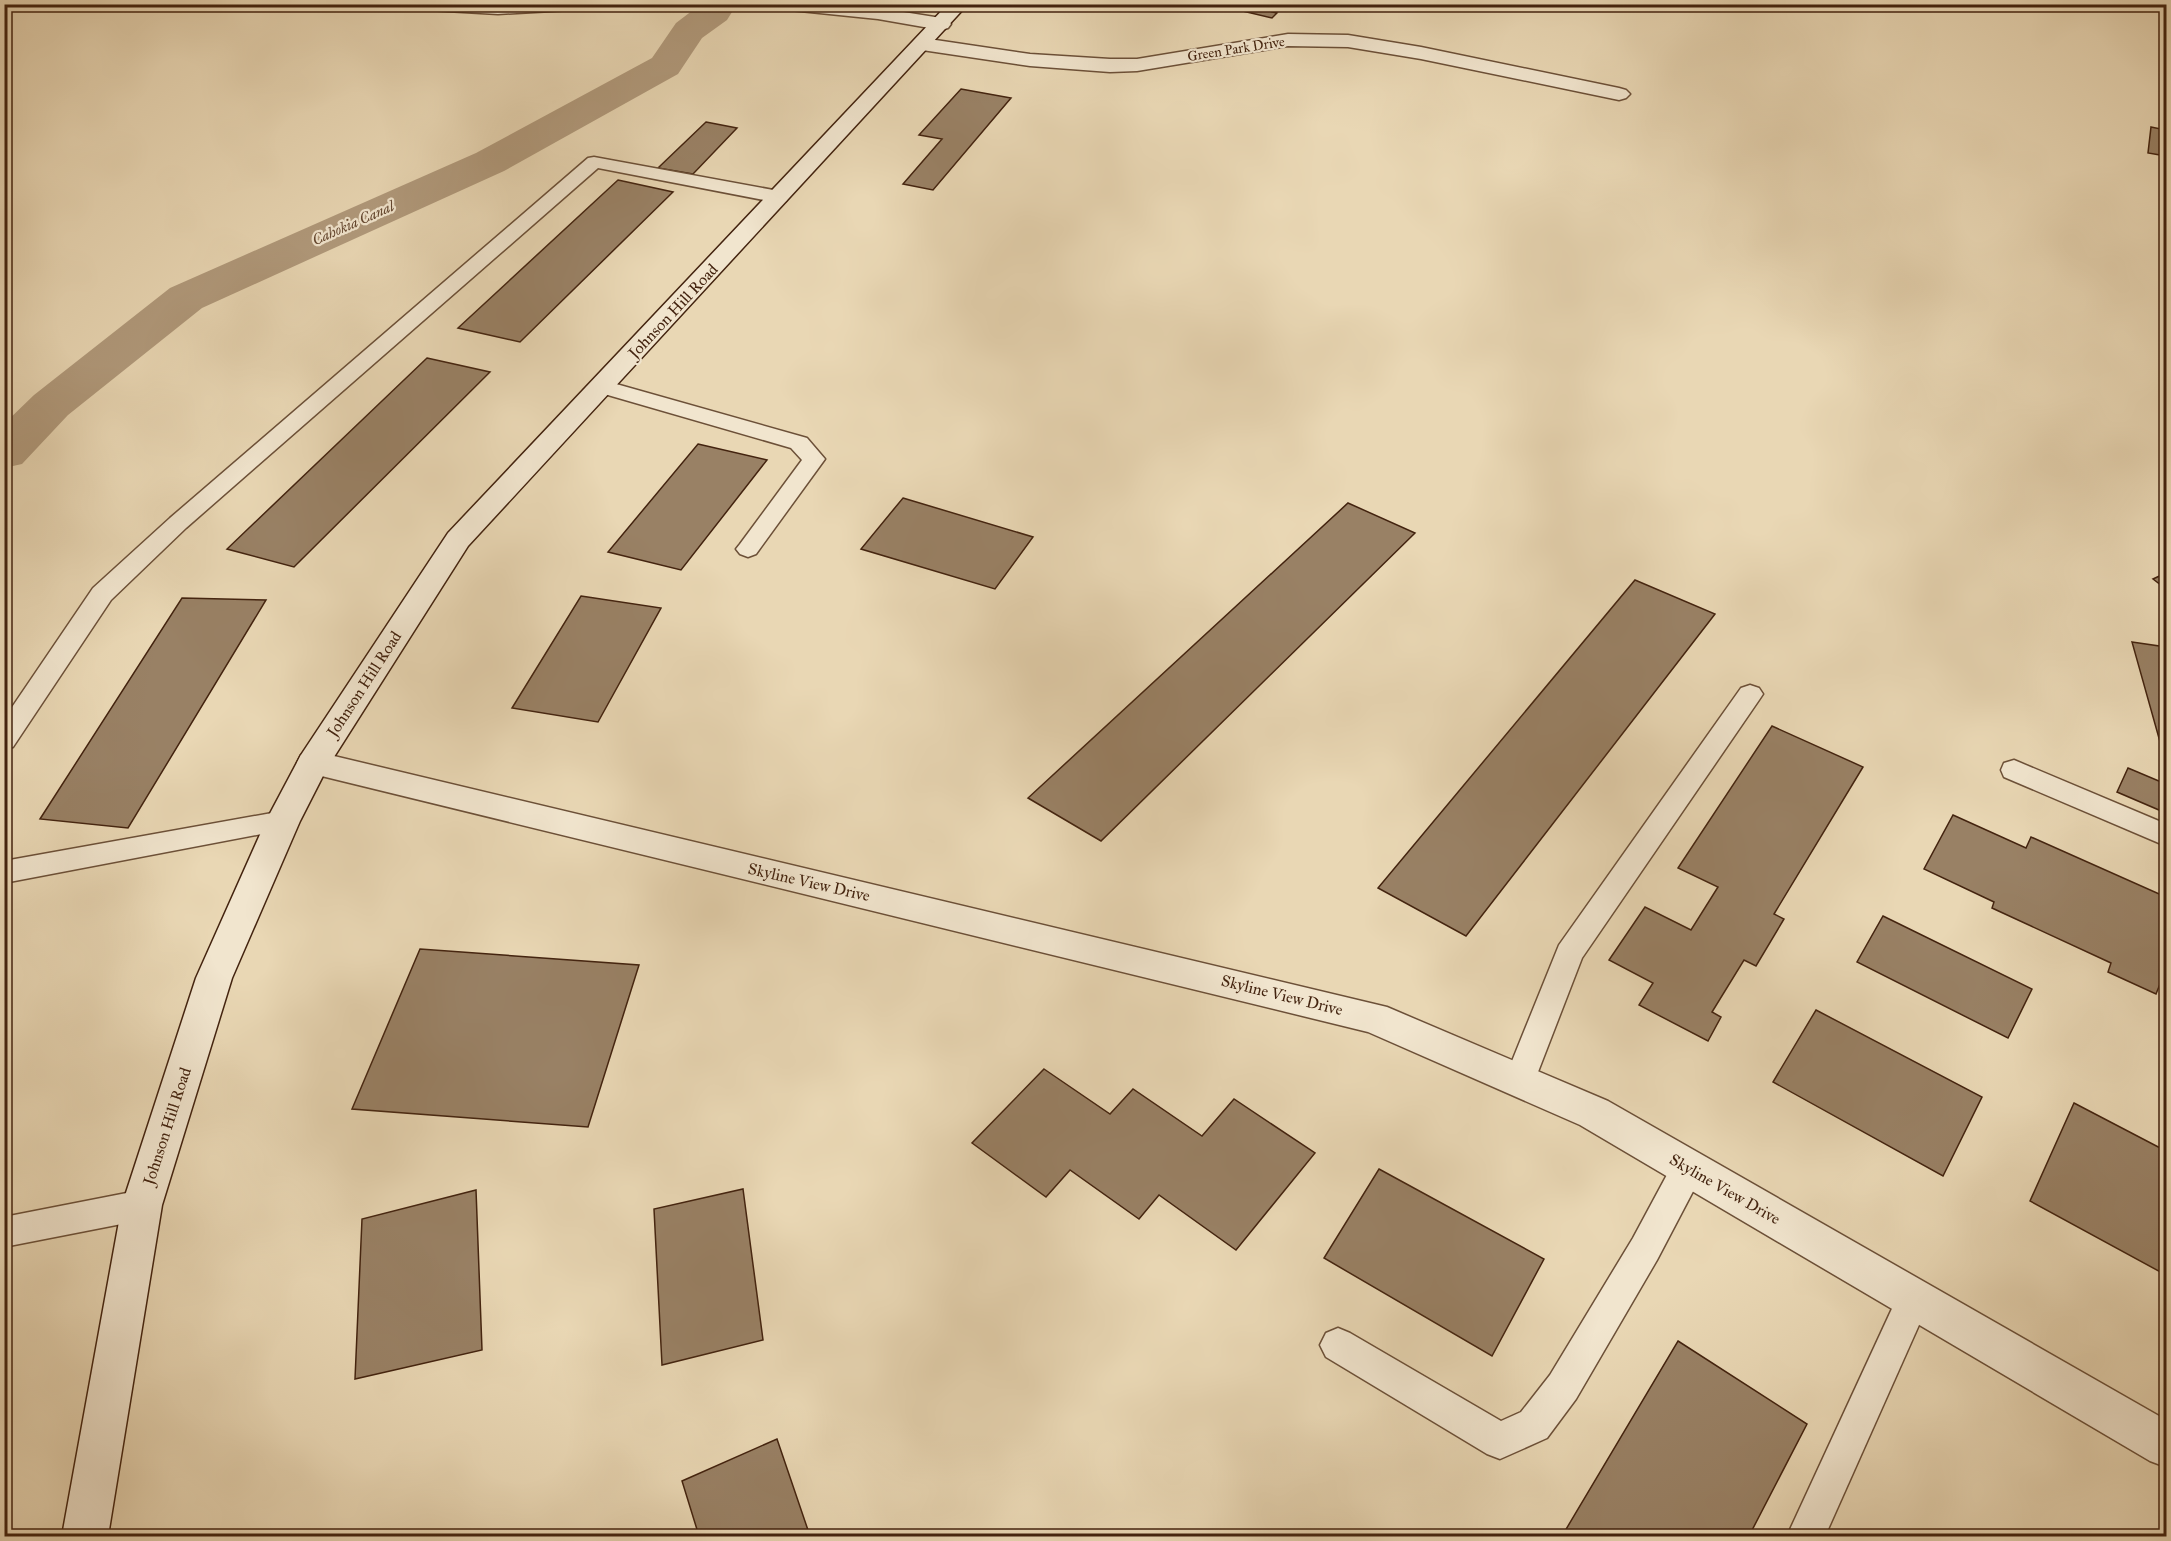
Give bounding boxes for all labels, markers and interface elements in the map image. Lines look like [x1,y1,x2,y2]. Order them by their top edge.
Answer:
street label: Green Park Drive [1186,33,1286,65]
water label: Cahokia Canal [309,196,399,249]
street label: Johnson Hill Road [623,260,722,364]
street label: Johnson Hill Road [322,628,406,743]
street label: Skyline View Drive [746,859,872,905]
street label: Skyline View Drive [1219,971,1345,1019]
street label: Johnson Hill Road [138,1065,196,1189]
street label: Skyline View Drive [1666,1150,1784,1229]

